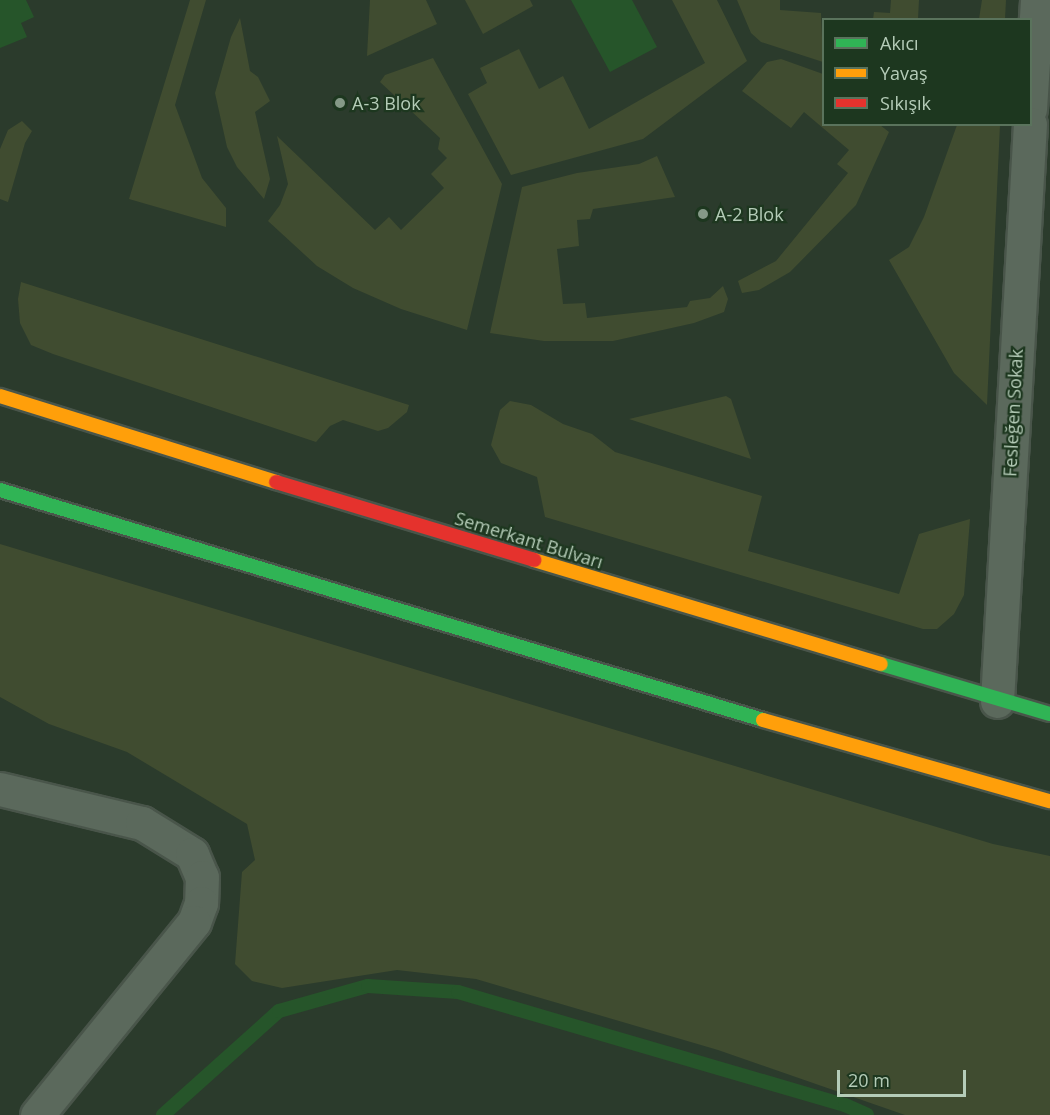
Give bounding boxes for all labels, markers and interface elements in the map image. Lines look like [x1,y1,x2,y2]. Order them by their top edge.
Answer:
legend [822,18,1032,126]
text: Akıcı [880,31,919,55]
text: Yavaş [880,61,928,85]
text: Sıkışık [880,91,931,115]
place label: A-3 Blok [352,92,421,114]
marker: A-3 Blok [333,96,347,110]
place label: A-2 Blok [715,203,784,225]
marker: A-2 Blok [696,207,710,221]
street label: Fesleğen Sokak [999,349,1027,477]
street label: Semerkant Bulvarı [452,507,606,573]
scale bar [840,1058,969,1096]
text: 20 m [848,1068,890,1092]

